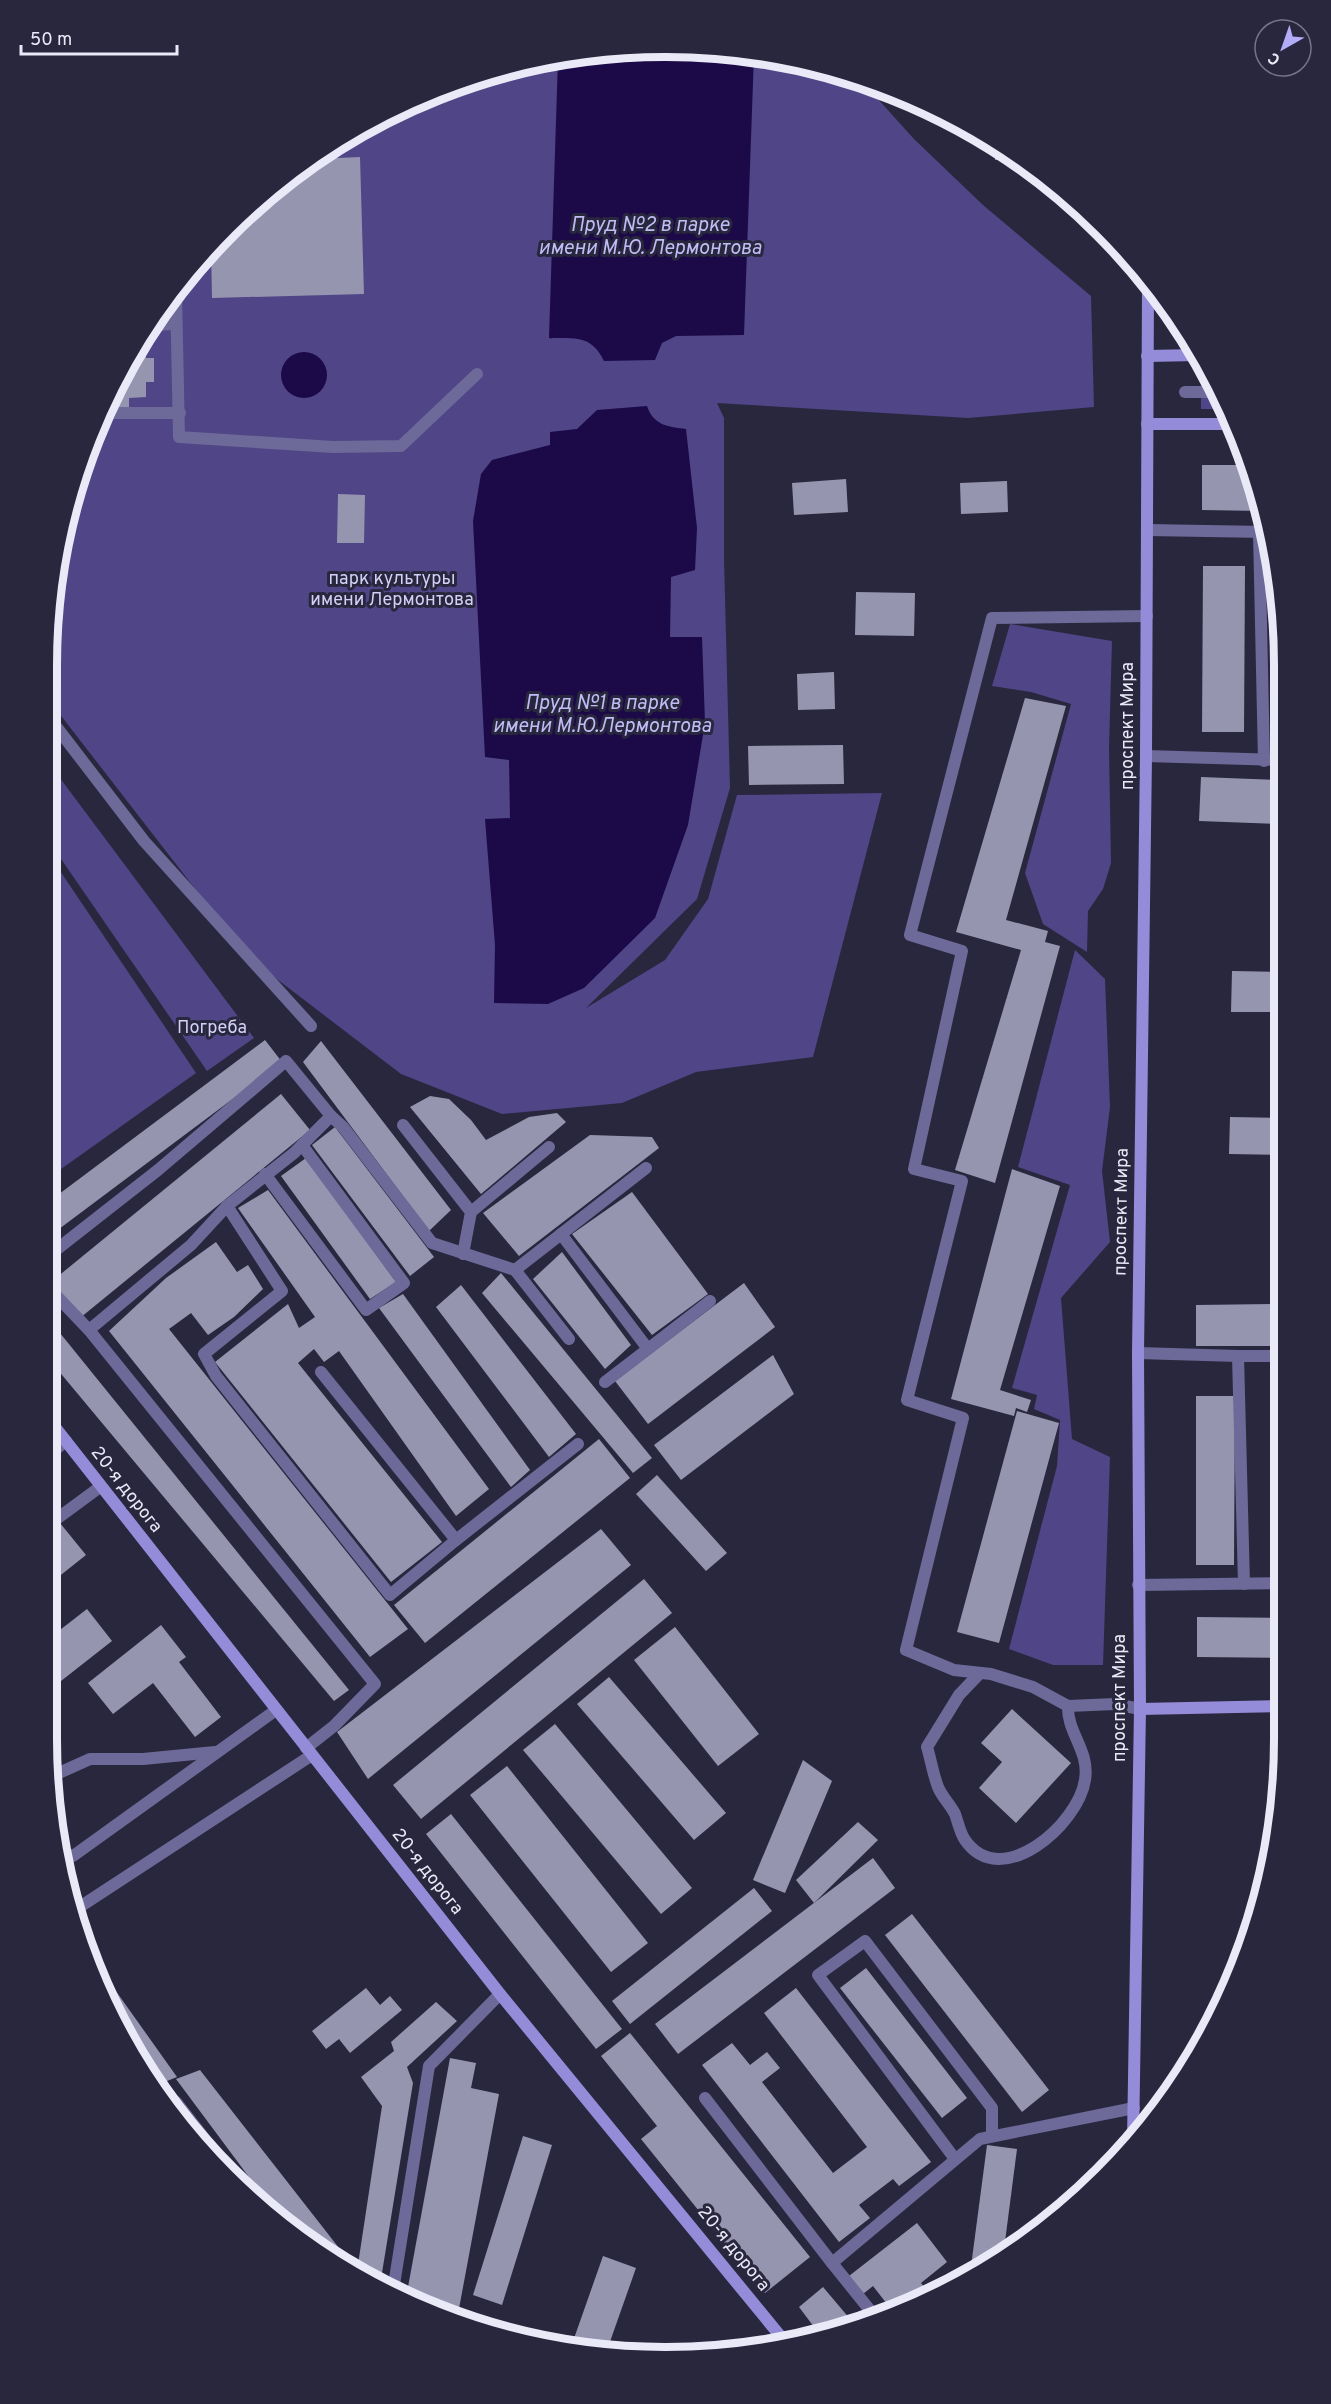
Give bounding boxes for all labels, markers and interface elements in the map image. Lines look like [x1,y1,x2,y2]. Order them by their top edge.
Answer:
scale bar [21,18,177,56]
north arrow [1253,18,1313,78]
text: 50 m [30,29,72,52]
text: С [1264,47,1285,69]
water label: Пруд №2 в парке имени М.Ю. Лермонтова [538,213,762,262]
park label: парк культуры имени Лермонтова [310,568,474,612]
street label: проспект Мира [1117,662,1140,790]
water label: Пруд №1 в парке имени М.Ю.Лермонтова [493,691,712,740]
park label: Погреба [177,1017,247,1040]
street label: проспект Мира [1109,1148,1135,1276]
street label: 20-я дорога [85,1442,167,1538]
street label: проспект Мира [1109,1634,1132,1762]
street label: 20-я дорога [386,1824,468,1920]
street label: 20-я дорога [692,2202,774,2296]

